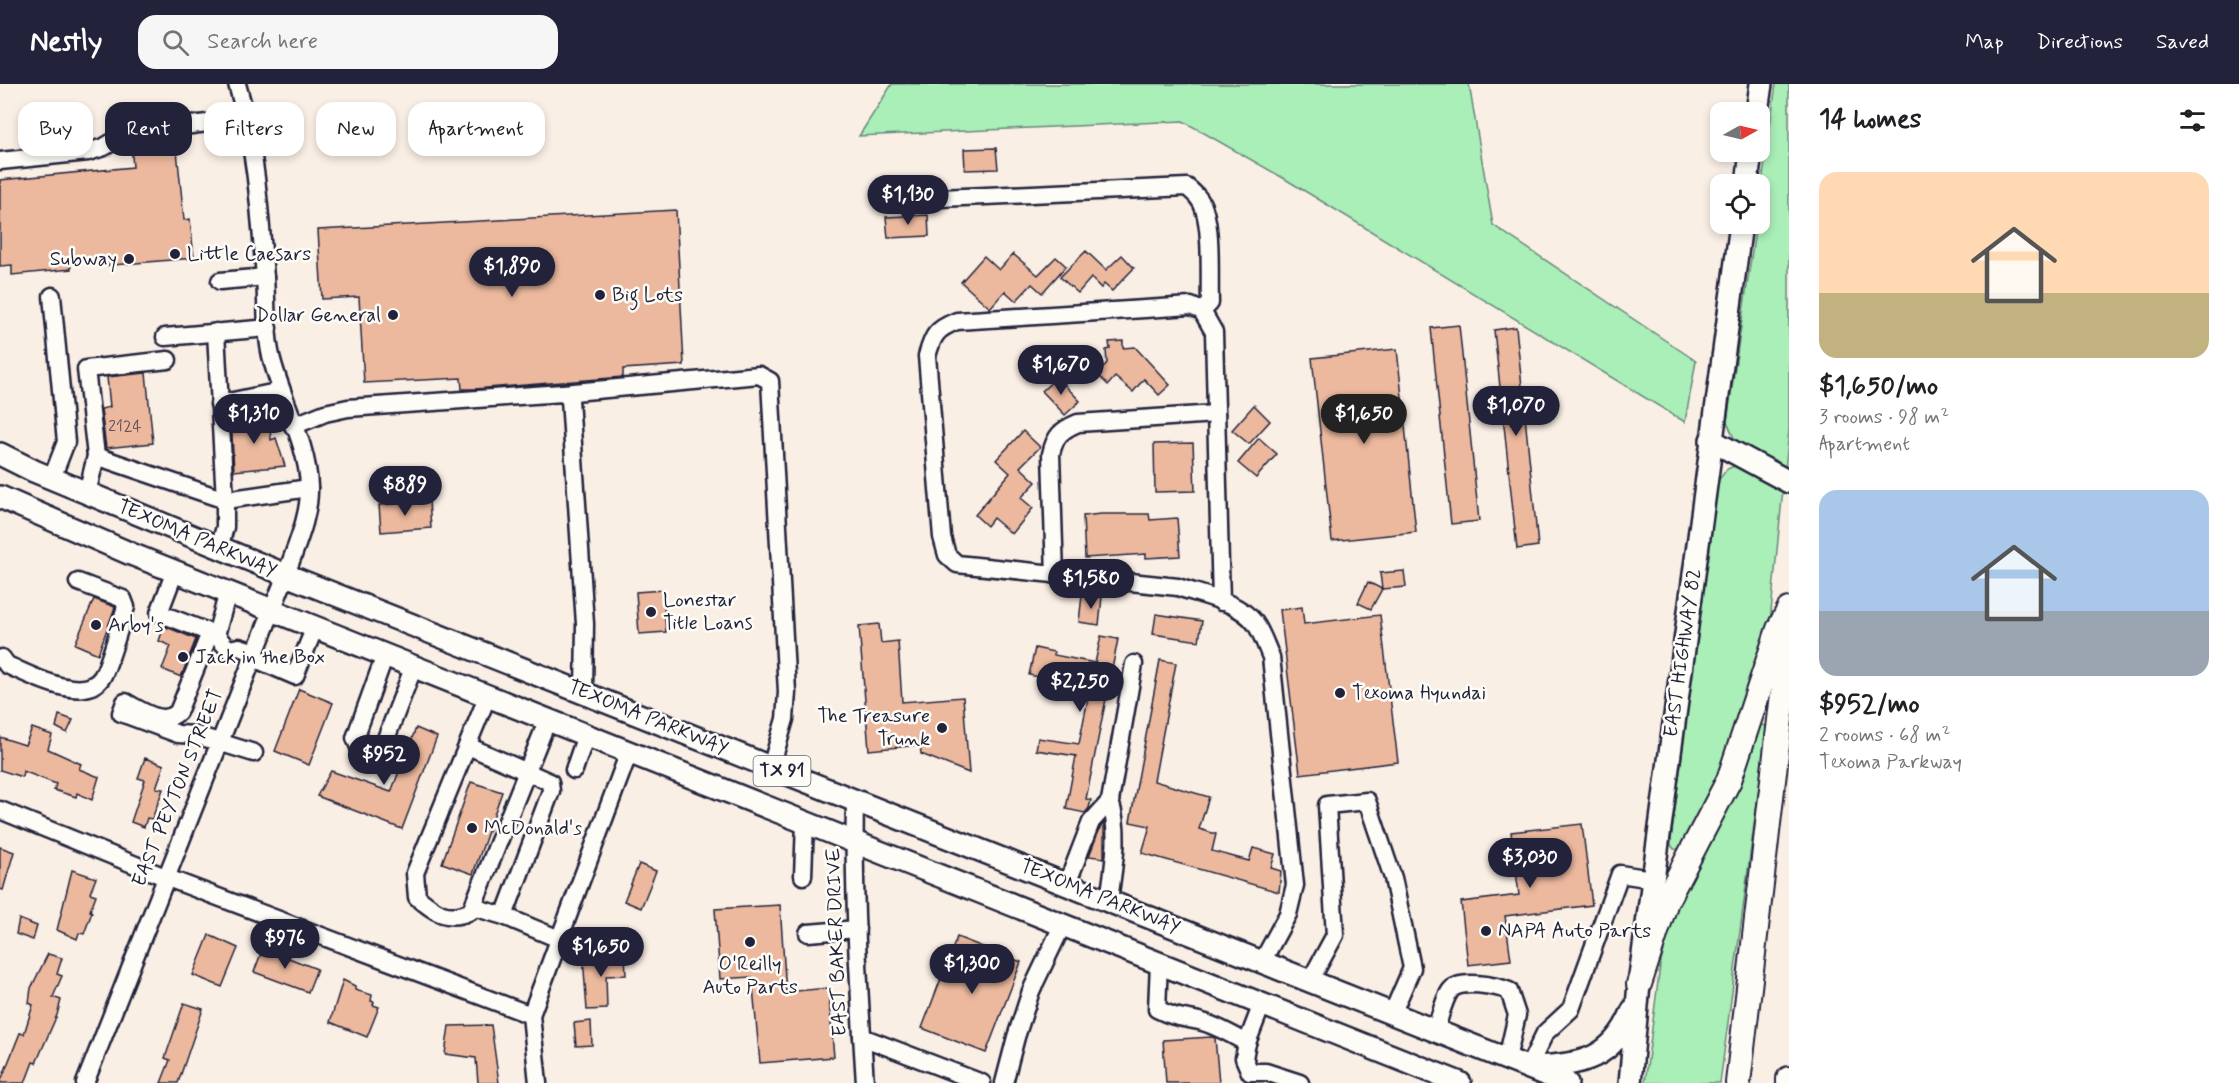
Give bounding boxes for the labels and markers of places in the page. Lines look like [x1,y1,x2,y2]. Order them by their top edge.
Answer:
pin: $1,130 [859,175,957,226]
place label: Little Caesars [187,241,311,268]
place label: Subway [50,246,117,273]
marker: Little Caesars [168,247,182,261]
pin: $1,890 [463,247,561,298]
marker: Subway [122,252,136,266]
place label: Big Lots [612,282,683,311]
marker: Big Lots [593,288,607,302]
place label: Dollar General [256,302,381,329]
marker: Dollar General [386,308,400,322]
pin: $1,670 [1012,345,1110,396]
pin: $1,070 [1467,386,1565,437]
pin: $1,310 [205,394,303,445]
pin: $1,650 [1315,394,1413,445]
pin: $889 [369,466,441,517]
pin: $1,580 [1042,559,1140,610]
place label: Lonestar Title Loans [663,587,753,637]
marker: Lonestar Title Loans [644,605,658,619]
place label: Arby's [108,612,164,639]
marker: Arby's [89,618,103,632]
place label: Jack in the Box [195,644,325,671]
marker: Jack in the Box [176,650,190,664]
pin: $2,250 [1031,662,1129,713]
place label: Texoma Hyundai [1352,680,1486,707]
marker: Texoma Hyundai [1333,686,1347,700]
place label: The Treasure Trunk [817,703,930,753]
marker: The Treasure Trunk [935,721,949,735]
pin: $952 [348,735,420,786]
place label: McDonald's [484,815,582,842]
marker: McDonald's [465,821,479,835]
pin: $3,030 [1481,838,1579,889]
place label: NAPA Auto Parts [1498,918,1651,945]
pin: $976 [249,919,321,970]
marker: NAPA Auto Parts [1479,924,1493,938]
pin: $1,650 [552,927,650,978]
marker: O'Reilly Auto Parts [743,935,757,949]
pin: $1,300 [923,944,1021,995]
place label: O'Reilly Auto Parts [702,951,798,1001]

